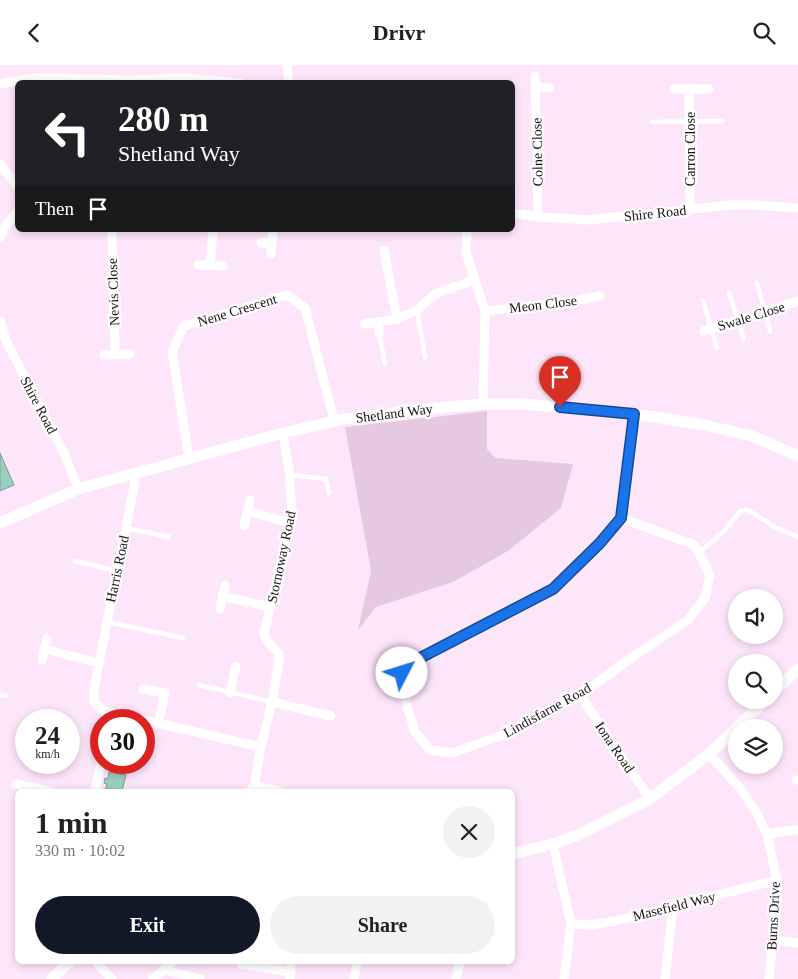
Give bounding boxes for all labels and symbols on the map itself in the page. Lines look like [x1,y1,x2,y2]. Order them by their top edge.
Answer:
street label: Carron Close [683,112,698,186]
street label: Colne Close [529,117,546,187]
street label: Shire Road [623,203,687,224]
street label: Nevis Close [105,258,122,326]
street label: Nene Crescent [196,291,279,330]
street label: Meon Close [508,293,578,316]
street label: Swale Close [716,299,787,334]
pin [539,356,581,407]
street label: Shire Road [17,374,60,436]
street label: Shetland Way [355,401,433,426]
street label: Stornoway Road [264,510,299,604]
street label: Harris Road [103,534,132,604]
position arrow [375,646,427,698]
street label: Lindisfarne Road [501,680,594,741]
speed limit sign: 30 [90,709,155,774]
street label: Iona Road [592,719,637,775]
street label: Burns Drive [764,881,783,951]
street label: Masefield Way [631,889,717,924]

